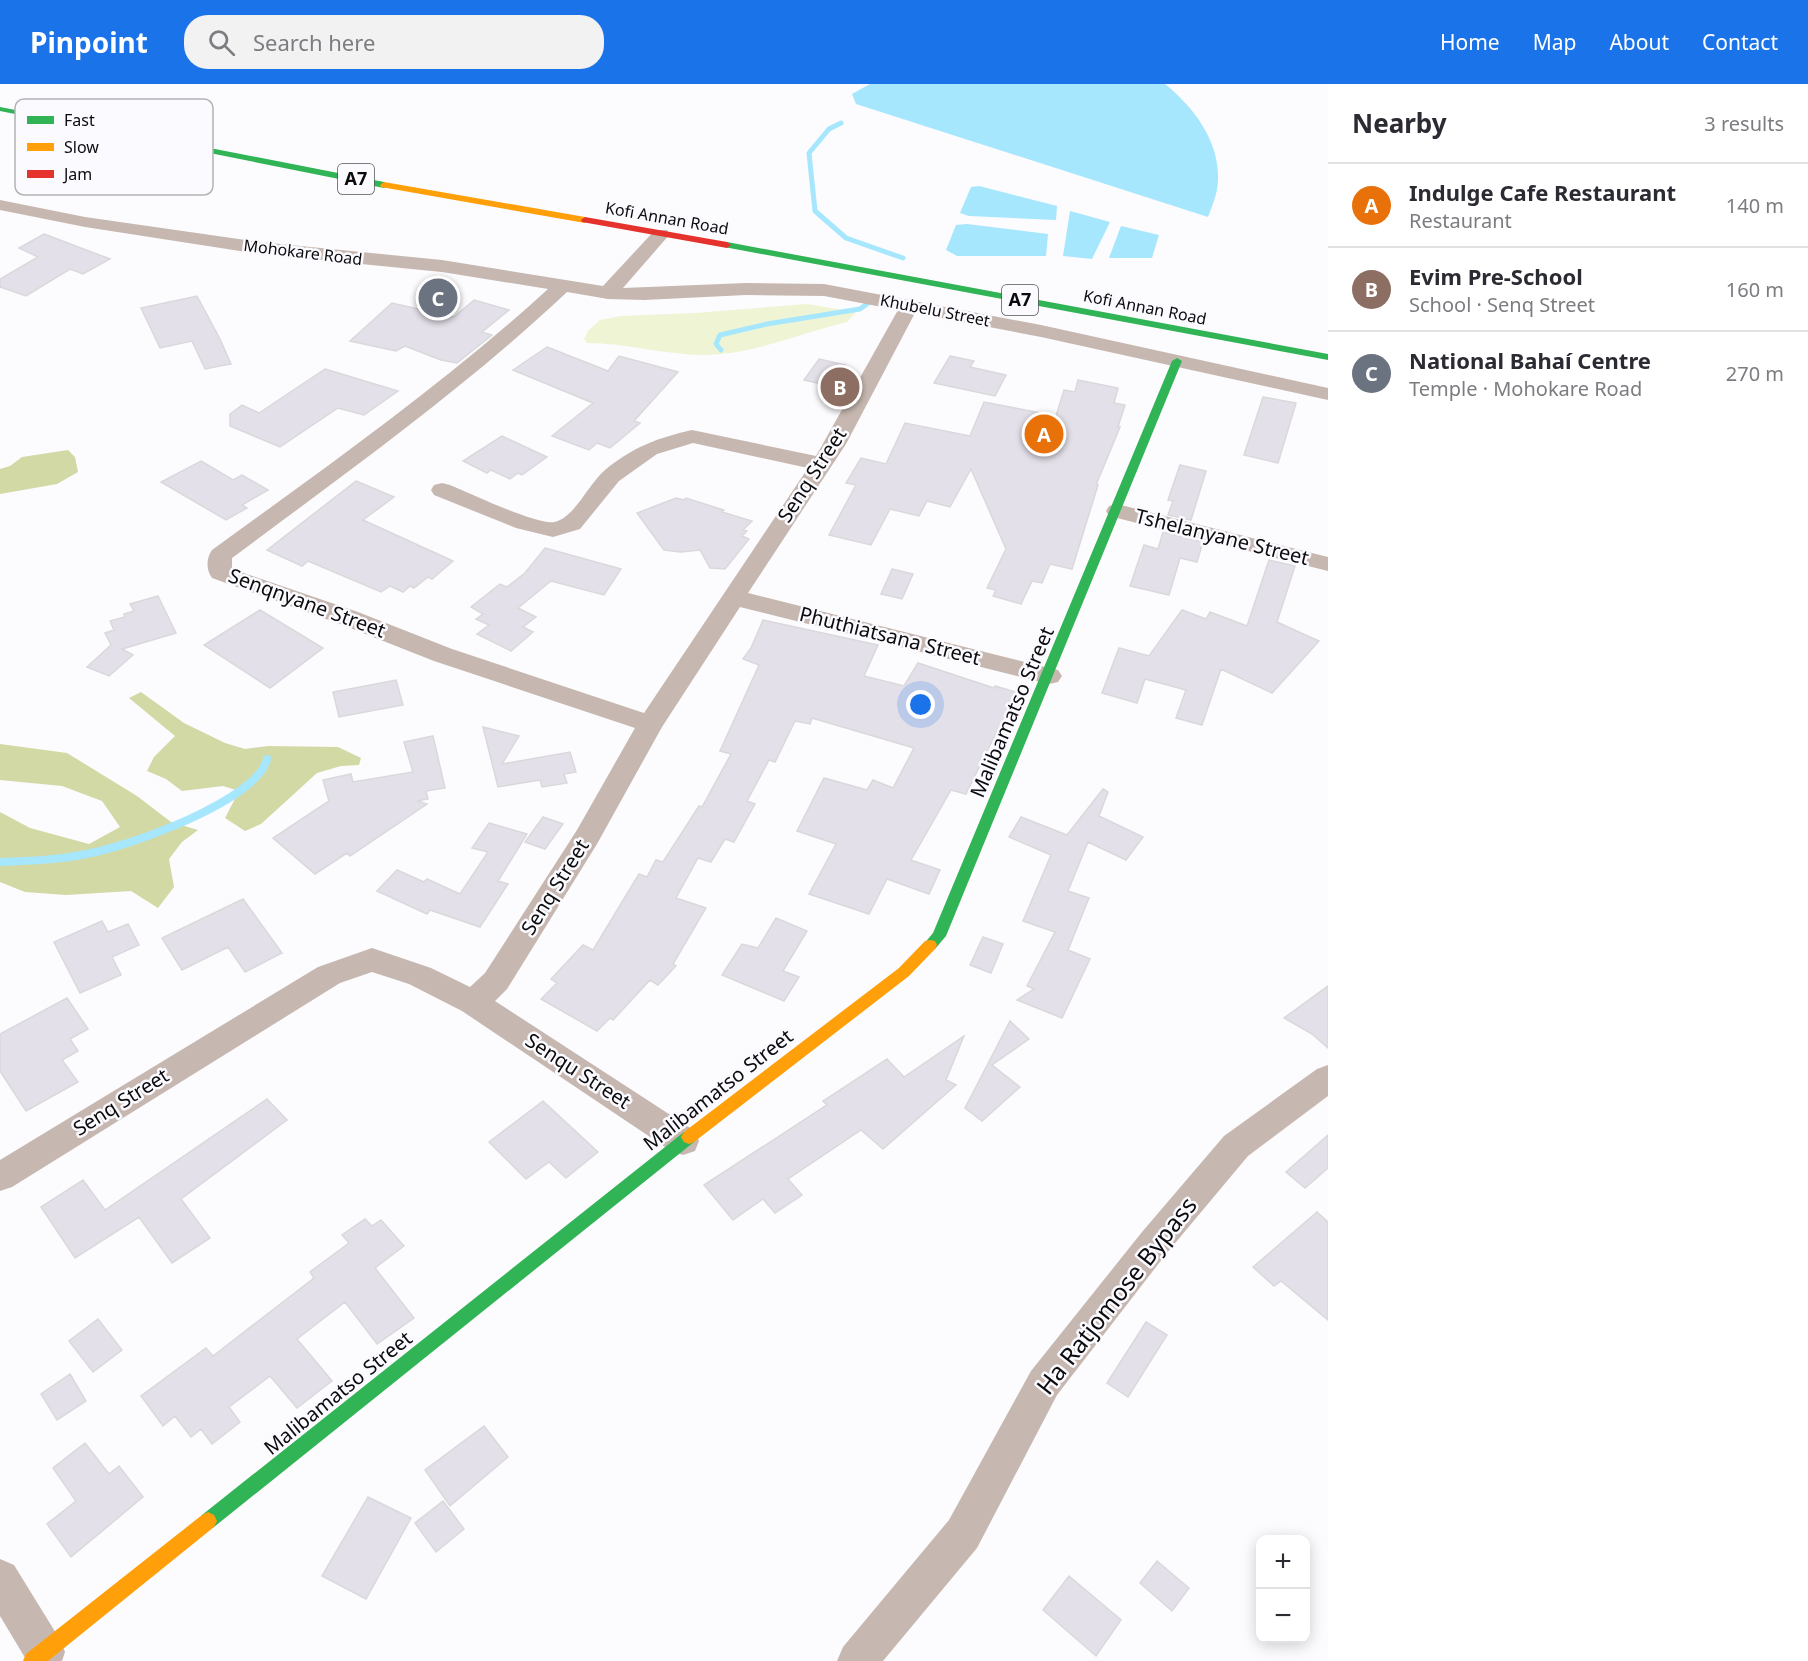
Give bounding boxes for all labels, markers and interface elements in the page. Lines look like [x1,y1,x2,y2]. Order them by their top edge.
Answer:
search box [184,15,604,69]
text: Pinpoint [30,23,148,61]
icon: search [205,26,238,59]
text: Search here [253,27,375,57]
text: Home [1440,28,1500,56]
text: Map [1533,28,1576,56]
text: About [1609,28,1669,56]
text: Contact [1702,28,1778,56]
legend [15,99,213,195]
text: Nearby [1352,105,1447,141]
text: Fast [64,109,95,131]
text: 3 results [1704,110,1784,137]
text: Slow [64,136,99,158]
text: Jam [62,163,92,185]
road number: A7 [338,164,374,194]
text: Indulge Cafe Restaurant [1409,177,1676,207]
text: A [1365,192,1378,219]
text: 140 m [1726,192,1784,219]
street label: Kofi Annan Road [604,196,730,240]
text: Restaurant [1409,207,1512,234]
street label: Mohokare Road [243,234,363,270]
text: Evim Pre-School [1409,261,1583,291]
pin: C [418,276,458,320]
text: B [1365,276,1378,303]
text: 160 m [1726,276,1784,303]
street label: Kofi Annan Road [1082,284,1208,330]
road number: A7 [1002,285,1038,315]
street label: Khubelu Street [878,289,992,331]
text: School · Senq Street [1409,291,1595,318]
text: National Bahaí Centre [1409,345,1651,375]
text: C [1365,360,1378,387]
text: 270 m [1726,360,1784,387]
pin: B [820,364,860,410]
text: Temple · Mohokare Road [1409,375,1642,402]
pin: A [1024,412,1064,456]
street label: Senq Street [771,422,852,527]
street label: Tshelanyane Street [1133,502,1312,571]
street label: Senqnyane Street [225,562,389,643]
street label: Phuthiatsana Street [797,600,983,671]
street label: Malibamatso Street [963,622,1060,801]
your location [906,690,935,719]
street label: Senq Street [515,834,595,940]
street label: Malibamatso Street [637,1023,798,1157]
street label: Senqu Street [520,1026,636,1115]
street label: Senq Street [68,1062,174,1142]
street label: Ha Ratjomose Bypass [1028,1189,1203,1401]
street label: Malibamatso Street [258,1325,417,1461]
map controls [1256,1535,1310,1643]
button: + [1256,1535,1310,1589]
button: − [1256,1589,1310,1643]

